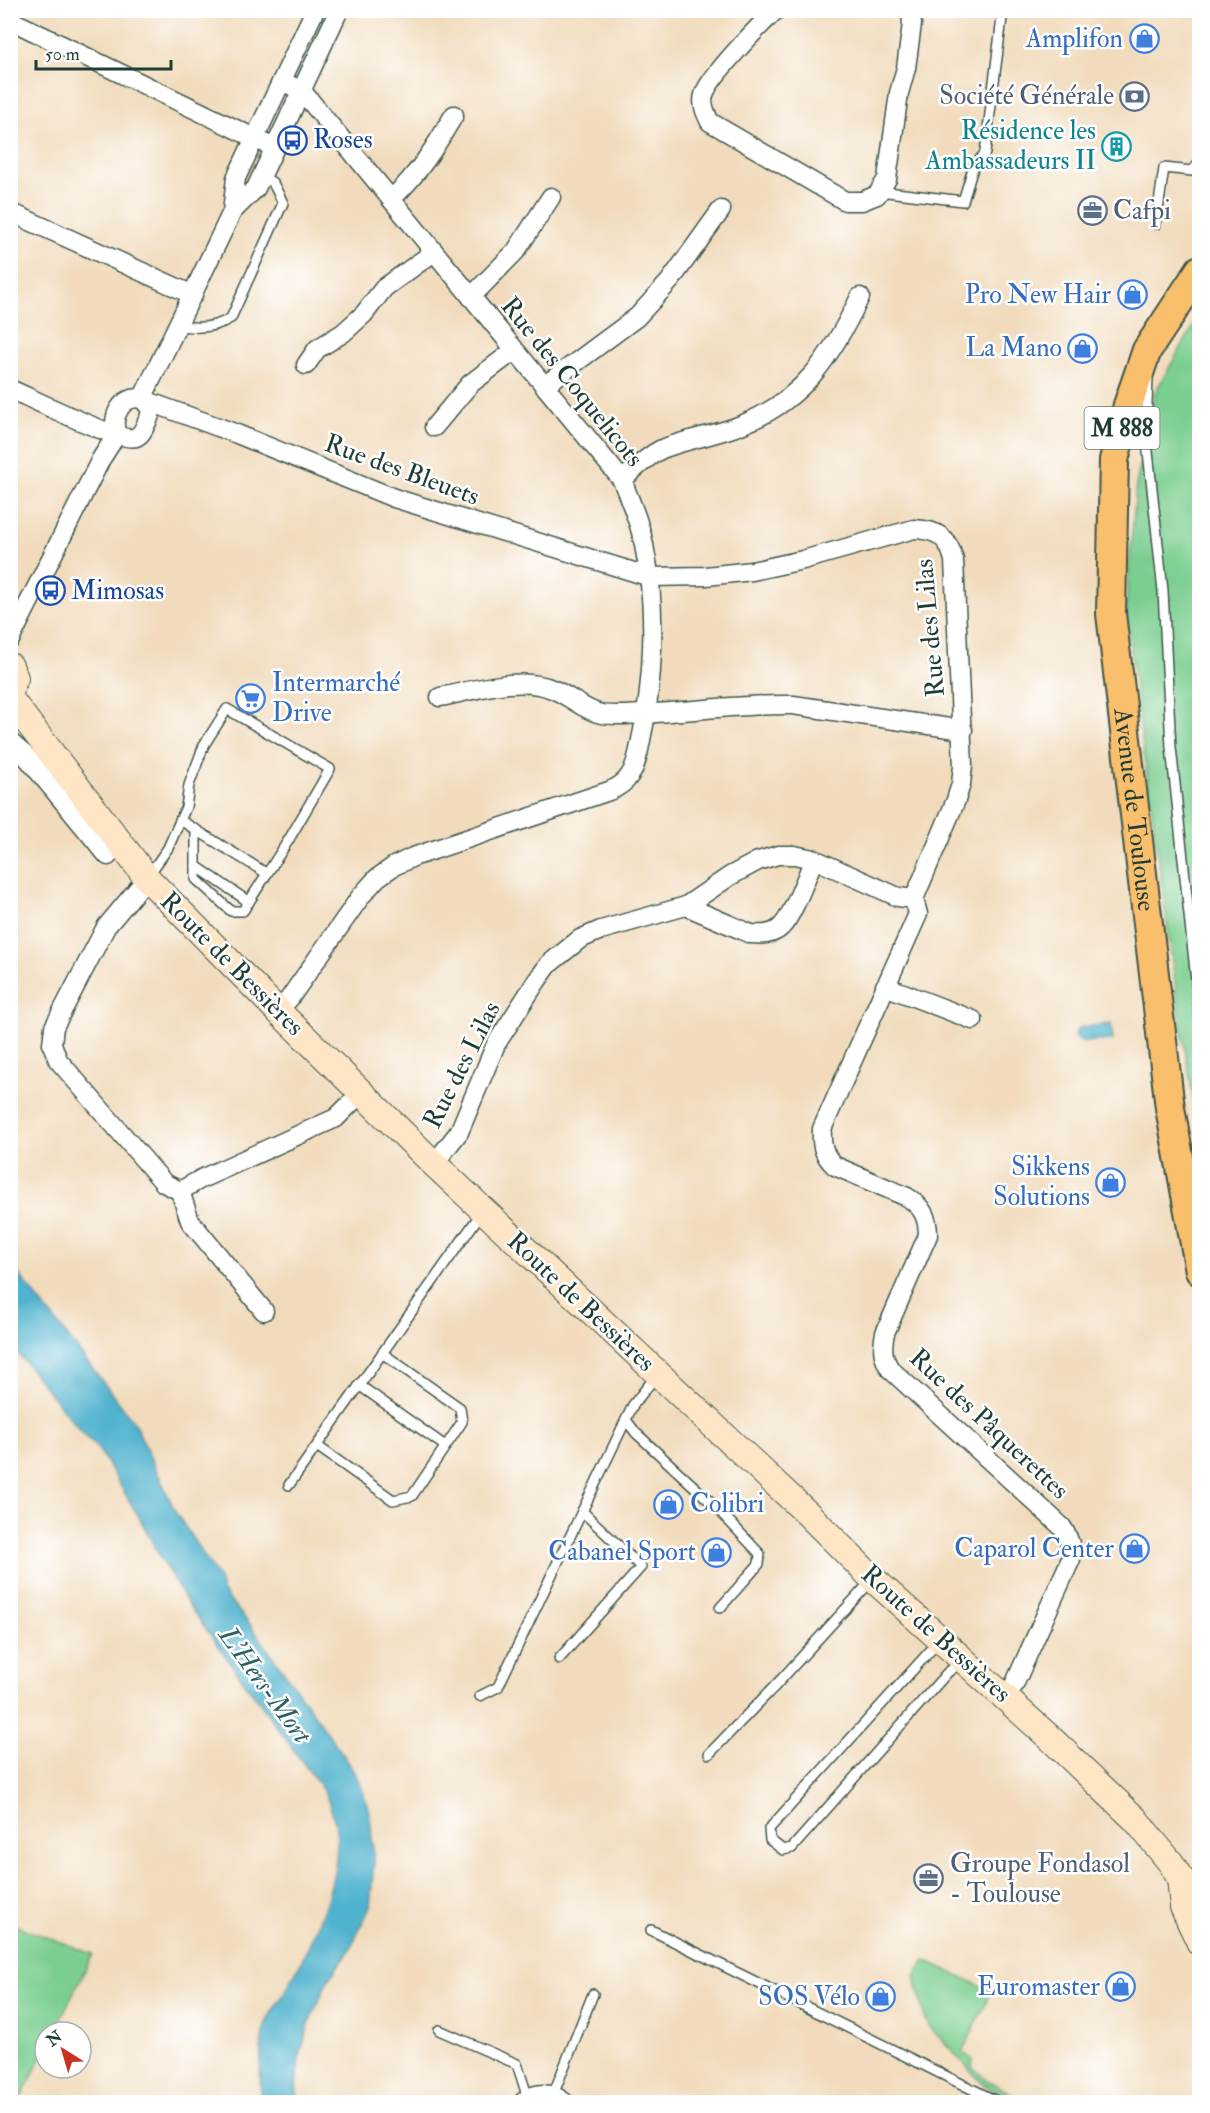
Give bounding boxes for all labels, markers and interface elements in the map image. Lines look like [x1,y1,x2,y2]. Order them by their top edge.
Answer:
place label: Amplifon [1025,23,1123,56]
shop icon: Amplifon [1128,23,1160,55]
scale bar [36,33,171,71]
text: 50 m [45,43,80,66]
place label: Société Générale [939,80,1114,112]
bank icon: Société Générale [1119,80,1151,112]
place label: Résidence les Ambassadeurs II [924,115,1096,177]
bus stop icon: Roses [276,124,308,156]
place label: Roses [313,124,373,156]
building icon: Résidence les Ambassadeurs II [1101,130,1133,162]
office icon: Cafpi [1076,195,1108,227]
place label: Cafpi [1113,195,1171,228]
place label: Pro New Hair [965,279,1111,311]
shop icon: Pro New Hair [1116,279,1148,311]
street label: Rue des Coquelicots [494,291,650,473]
place label: La Mano [965,332,1062,364]
shop icon: La Mano [1067,332,1099,364]
road number: M 888 [1084,407,1160,449]
street label: Rue des Bleuets [320,427,484,513]
street label: Rue des Lilas [908,558,952,698]
bus stop icon: Mimosas [34,575,66,607]
place label: Mimosas [71,575,164,607]
place label: Intermarché Drive [272,667,400,729]
supermarket icon: Intermarché Drive [235,682,267,714]
street label: Avenue de Toulouse [1106,705,1162,913]
street label: Route de Bessières [153,885,311,1043]
street label: Rue des Lilas [416,996,508,1134]
place label: Sikkens Solutions [993,1151,1090,1213]
shop icon: Sikkens Solutions [1095,1166,1127,1198]
street label: Route de Bessières [500,1225,662,1379]
street label: Rue des Pâquerettes [903,1342,1075,1506]
shop icon: Colibri [653,1488,685,1520]
place label: Colibri [690,1488,764,1520]
place label: Caparol Center [954,1533,1114,1566]
shop icon: Caparol Center [1119,1533,1151,1565]
place label: Cabanel Sport [548,1536,696,1569]
shop icon: Cabanel Sport [701,1536,733,1568]
street label: Route de Bessières [854,1558,1018,1710]
water label: L'Hers-Mort [211,1619,319,1751]
place label: Groupe Fondasol - Toulouse [950,1848,1130,1910]
office icon: Groupe Fondasol - Toulouse [913,1863,945,1895]
place label: Euromaster [977,1971,1100,2003]
shop icon: Euromaster [1105,1971,1137,2003]
place label: SOS Vélo [758,1981,860,2013]
shop icon: SOS Vélo [865,1981,897,2013]
north arrow [33,2020,93,2080]
text: N [42,2026,67,2052]

